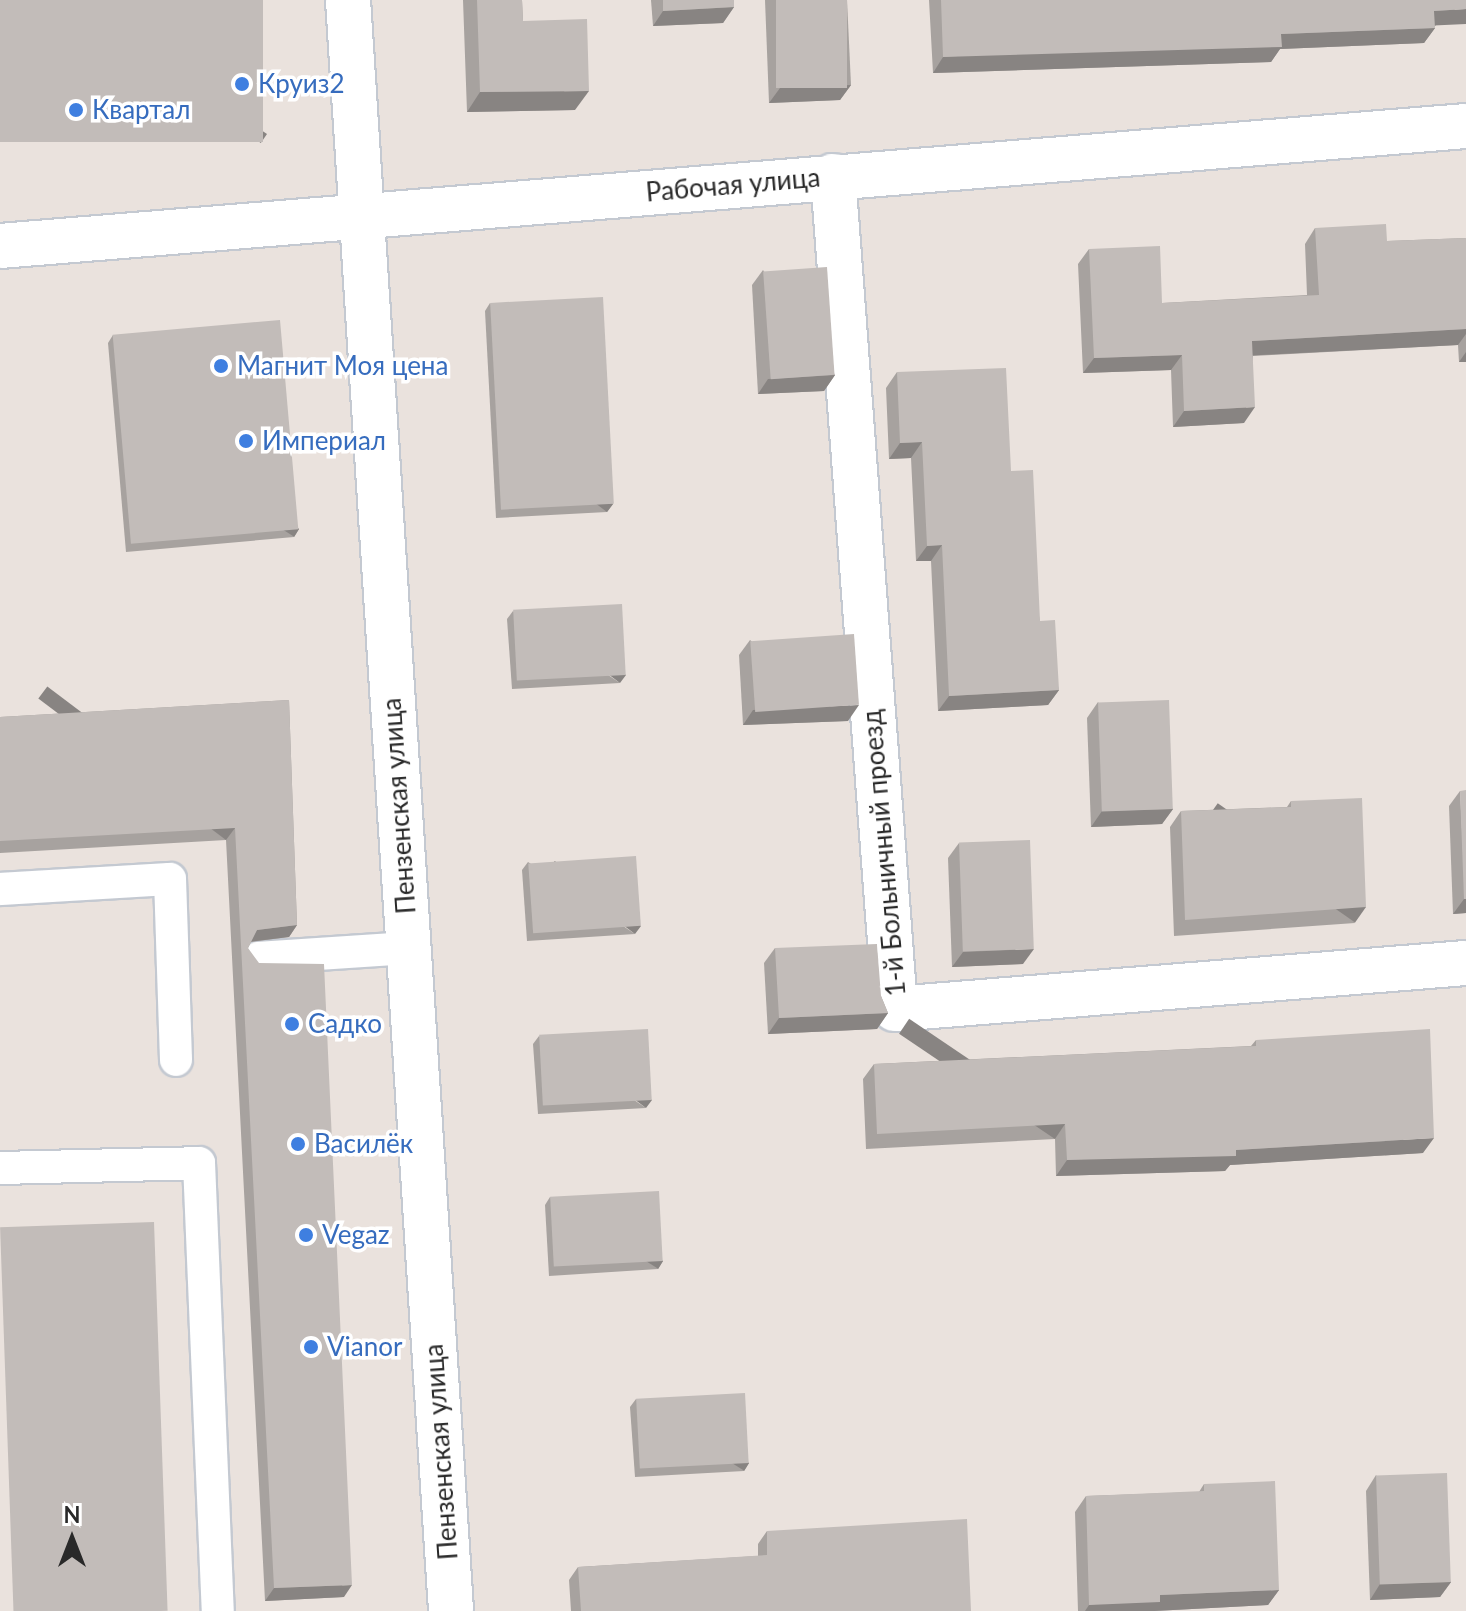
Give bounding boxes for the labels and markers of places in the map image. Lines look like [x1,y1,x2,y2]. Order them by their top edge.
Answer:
place label: Круиз2 [258,68,345,100]
marker: Круиз2 [233,75,251,93]
place label: Квартал [92,94,190,126]
marker: Квартал [67,101,85,119]
place label: Магнит Моя цена [237,350,448,382]
marker: Магнит Моя цена [212,357,230,375]
place label: Империал [262,425,386,457]
marker: Империал [237,432,255,450]
place label: Садко [308,1008,382,1040]
marker: Садко [283,1015,301,1033]
place label: Василёк [314,1128,413,1160]
marker: Василёк [289,1135,307,1153]
place label: Vegaz [322,1219,390,1251]
marker: Vegaz [297,1226,315,1244]
place label: Vianor [327,1331,402,1363]
marker: Vianor [302,1338,320,1356]

